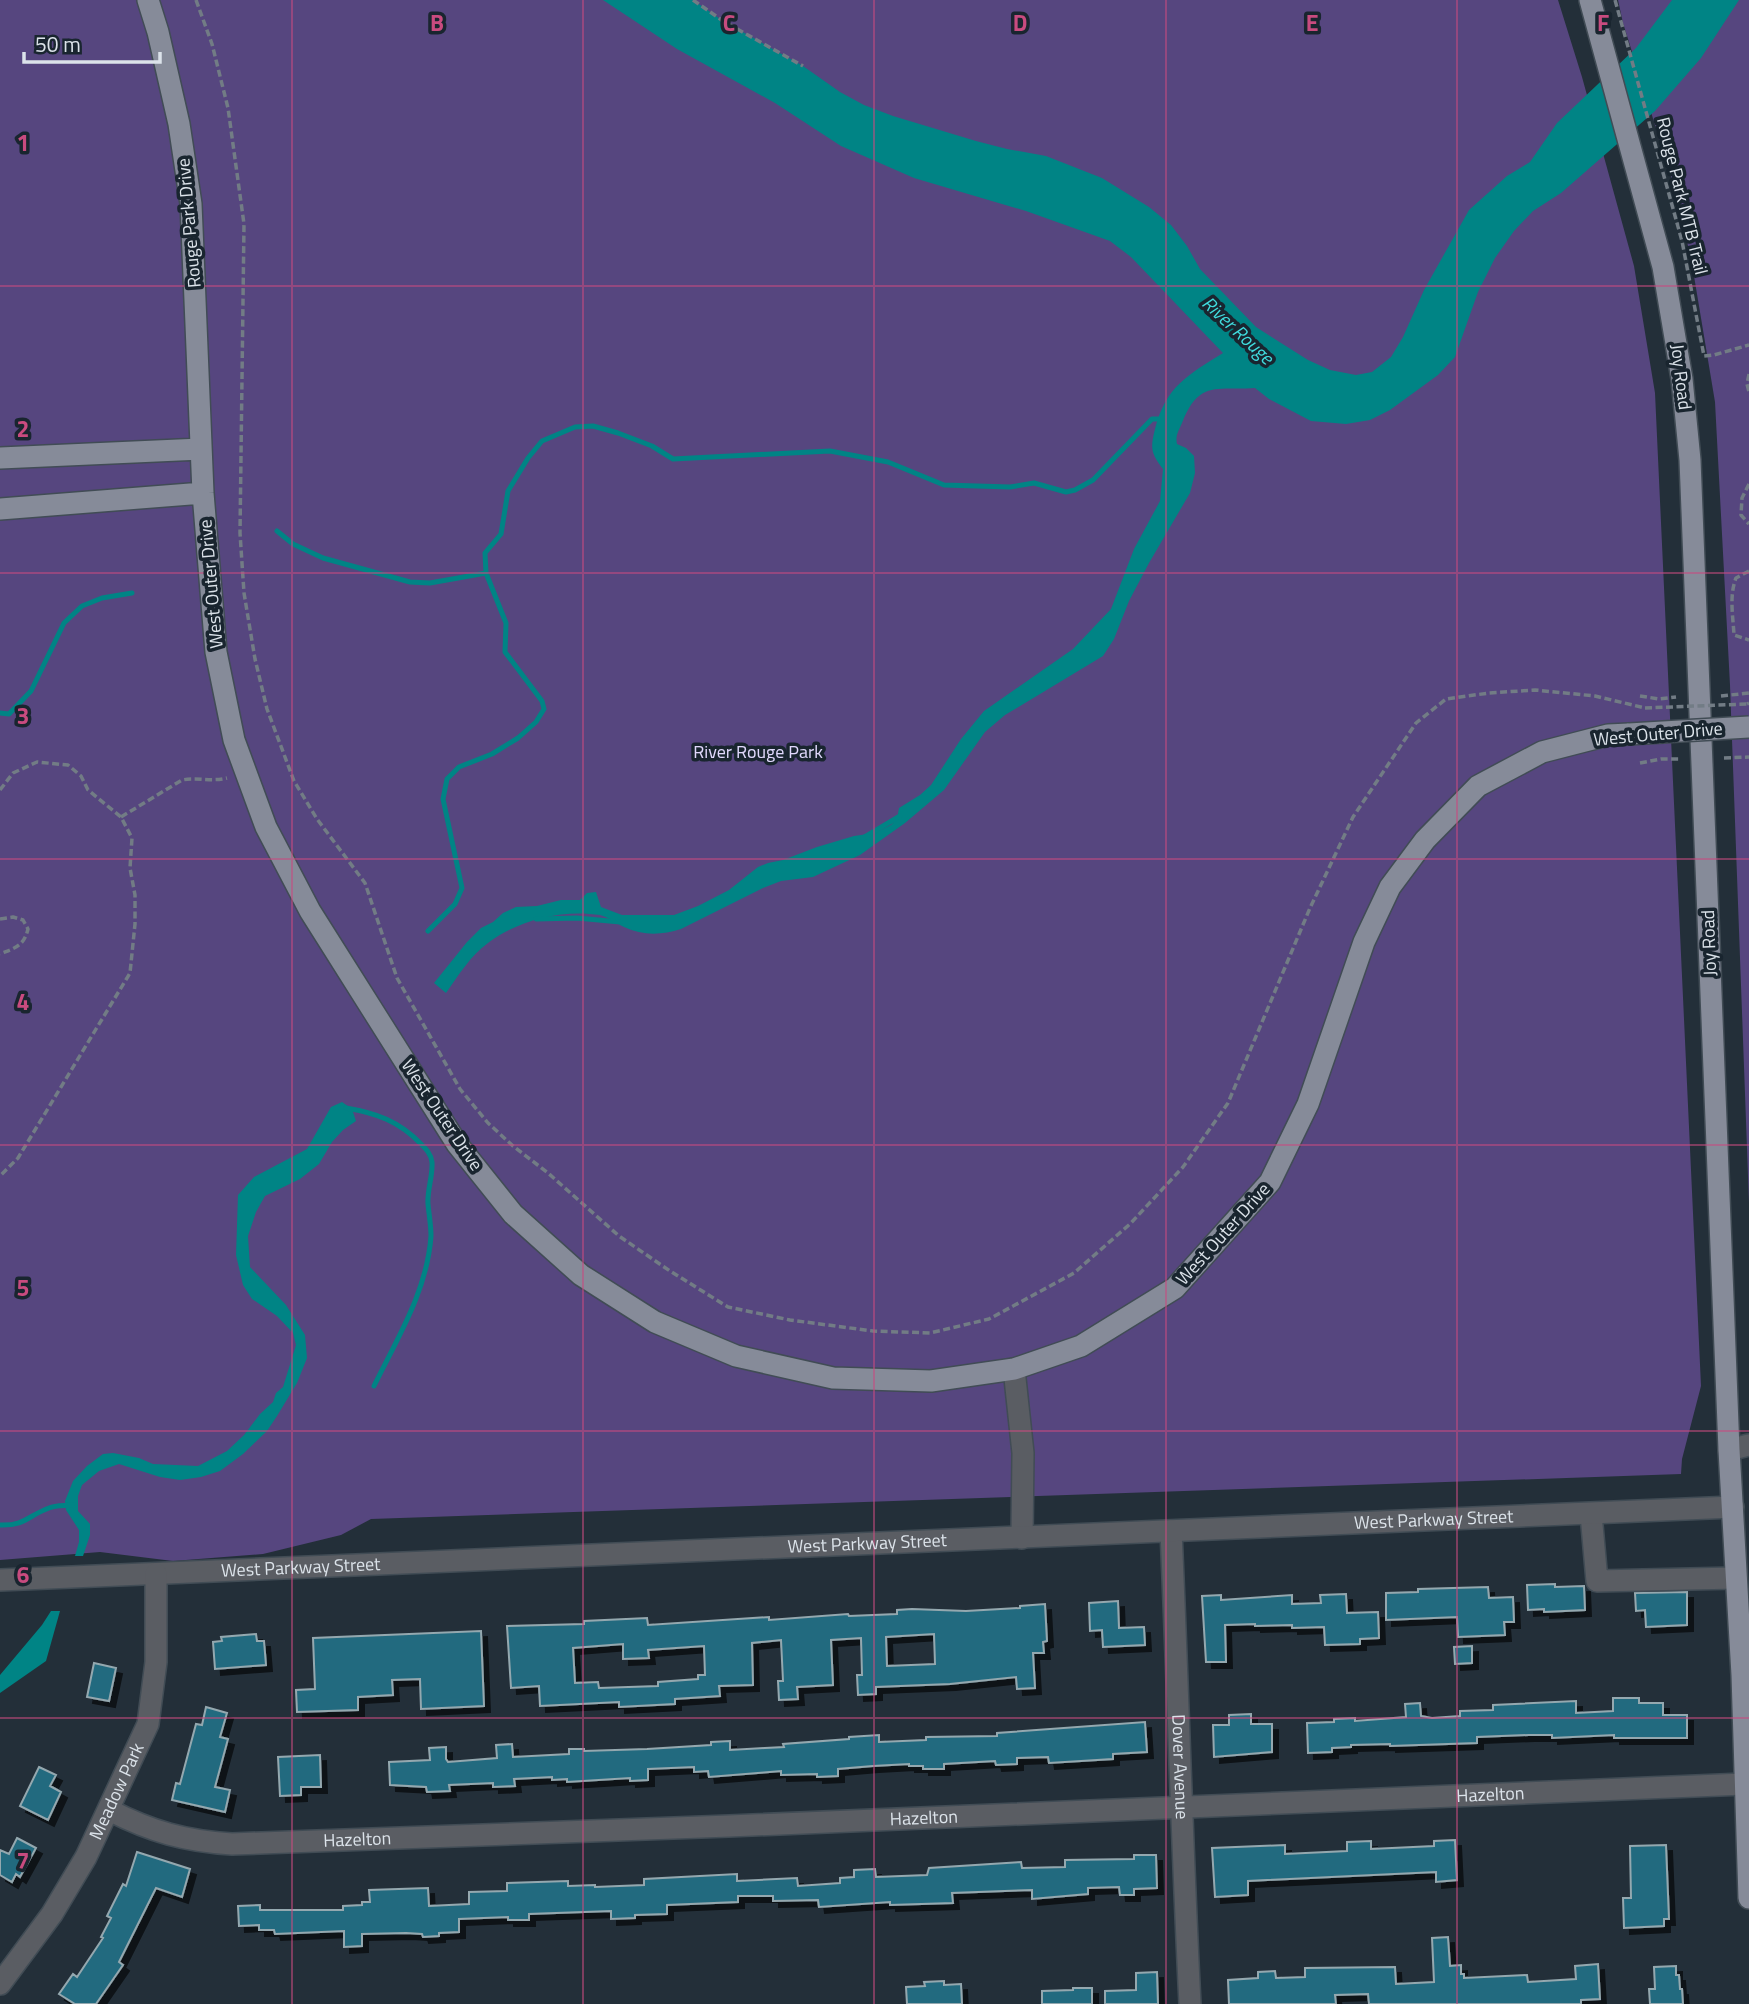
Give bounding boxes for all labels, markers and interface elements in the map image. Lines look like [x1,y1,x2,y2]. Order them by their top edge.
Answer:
text: B [430,5,444,40]
text: C [723,5,735,40]
text: D [1013,5,1027,40]
text: E [1306,5,1318,40]
text: F [1597,5,1609,40]
scale bar [24,21,161,65]
text: 50 m [35,28,81,60]
street label: Rouge Park MTB Trail [1650,114,1715,278]
text: 1 [17,125,29,160]
street label: Rouge Park Drive [169,157,208,289]
water label: River Rouge [1196,289,1282,371]
street label: Joy Road [1664,343,1699,411]
text: 2 [17,411,29,446]
street label: West Outer Drive [191,518,230,650]
text: 3 [17,698,29,733]
street label: West Outer Drive [1592,714,1724,753]
park label: River Rouge Park [693,738,823,765]
street label: Joy Road [1694,910,1723,976]
text: 4 [17,984,29,1019]
street label: West Outer Drive [395,1053,490,1176]
street label: West Outer Drive [1169,1176,1276,1291]
text: 5 [17,1270,29,1305]
street label: West Parkway Street [1353,1502,1515,1536]
street label: West Parkway Street [787,1526,948,1560]
street label: West Parkway Street [220,1550,382,1584]
text: 6 [17,1557,30,1592]
street label: Dover Avenue [1165,1714,1196,1820]
street label: Meadow Park [82,1738,151,1844]
street label: Hazelton [1456,1779,1525,1809]
street label: Hazelton [889,1803,958,1832]
street label: Hazelton [323,1824,392,1854]
text: 7 [17,1843,29,1878]

